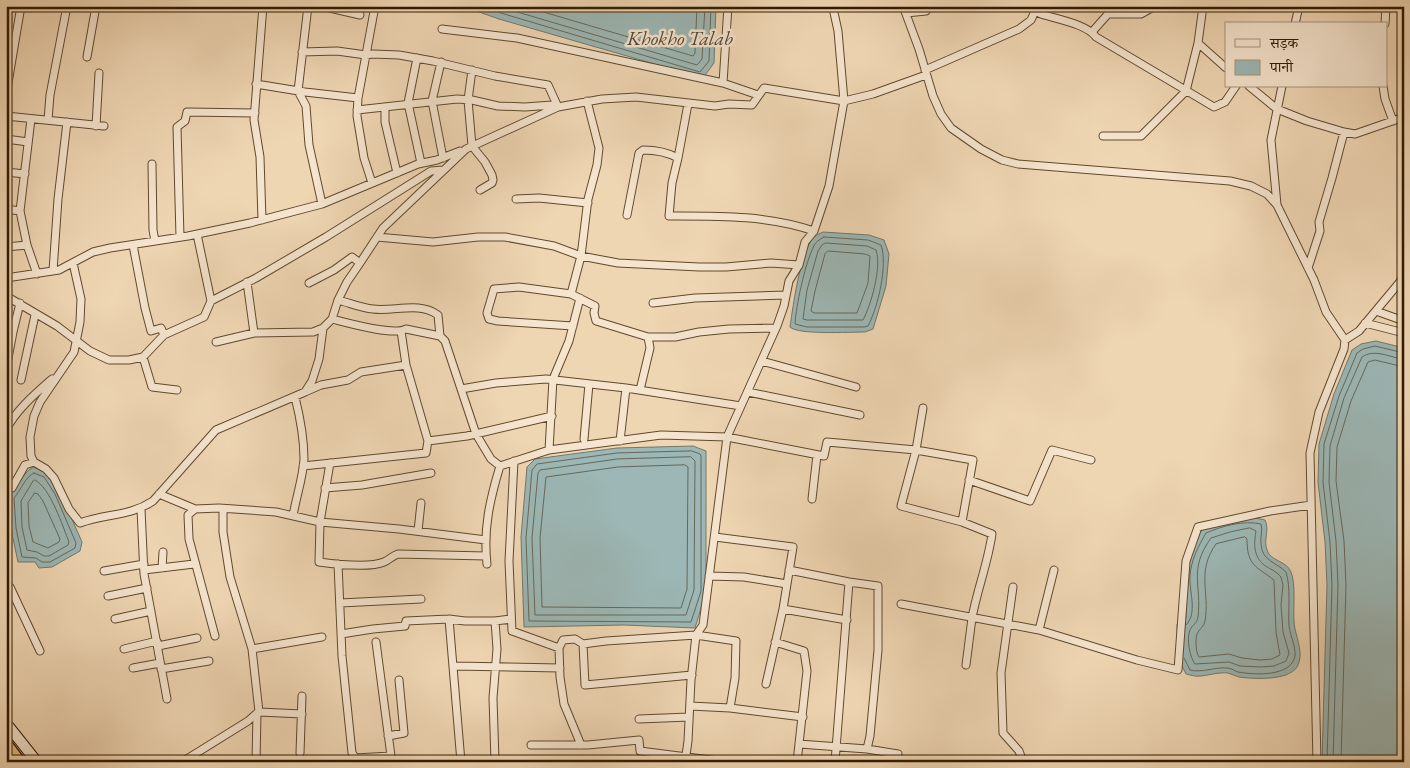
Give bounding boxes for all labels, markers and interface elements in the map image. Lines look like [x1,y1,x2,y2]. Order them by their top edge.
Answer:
legend [1225,22,1388,88]
water label: Khokho Talab [626,25,733,51]
text: सड़क [1269,33,1299,52]
text: पानी [1269,57,1294,76]

